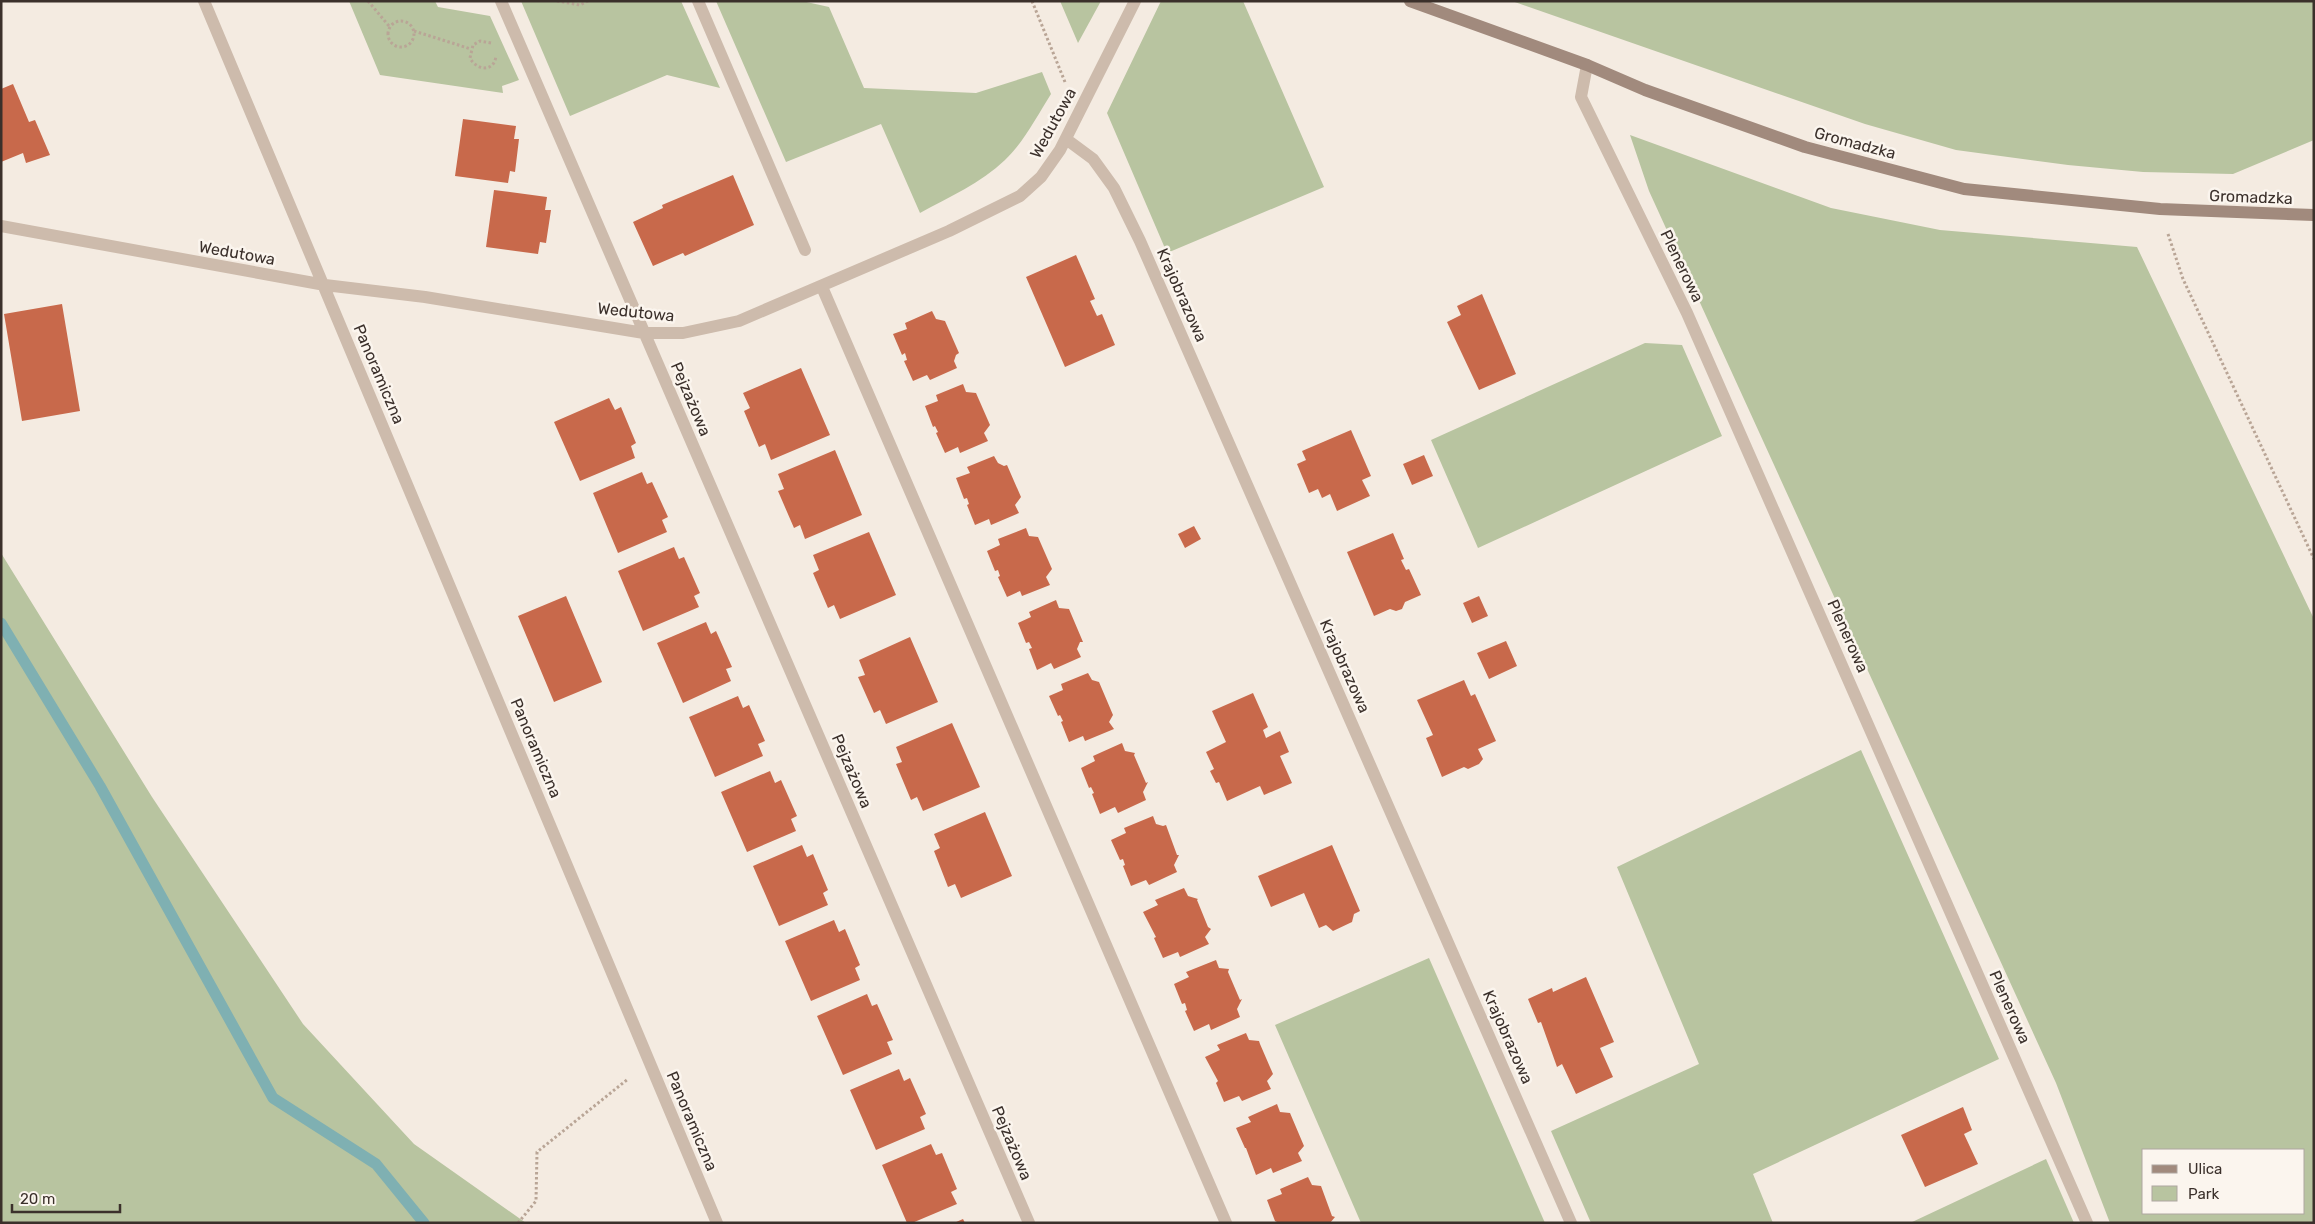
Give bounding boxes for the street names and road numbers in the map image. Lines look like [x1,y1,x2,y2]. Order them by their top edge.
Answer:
street label: Wedutowa [1026,85,1080,161]
street label: Gromadzka [1812,123,1898,163]
street label: Gromadzka [2209,186,2293,208]
street label: Plenerowa [1656,227,1708,305]
street label: Wedutowa [197,237,277,269]
street label: Krajobrazowa [1153,245,1211,345]
street label: Wedutowa [597,299,675,325]
street label: Panoramiczna [350,321,408,427]
street label: Pejzażowa [667,359,715,439]
street label: Plenerowa [1823,596,1873,676]
street label: Krajobrazowa [1316,616,1374,716]
street label: Panoramiczna [507,695,565,801]
street label: Pejzażowa [828,731,876,811]
street label: Plenerowa [1985,967,2035,1047]
street label: Krajobrazowa [1479,987,1537,1087]
street label: Panoramiczna [663,1068,721,1174]
street label: Pejzażowa [988,1103,1036,1183]

